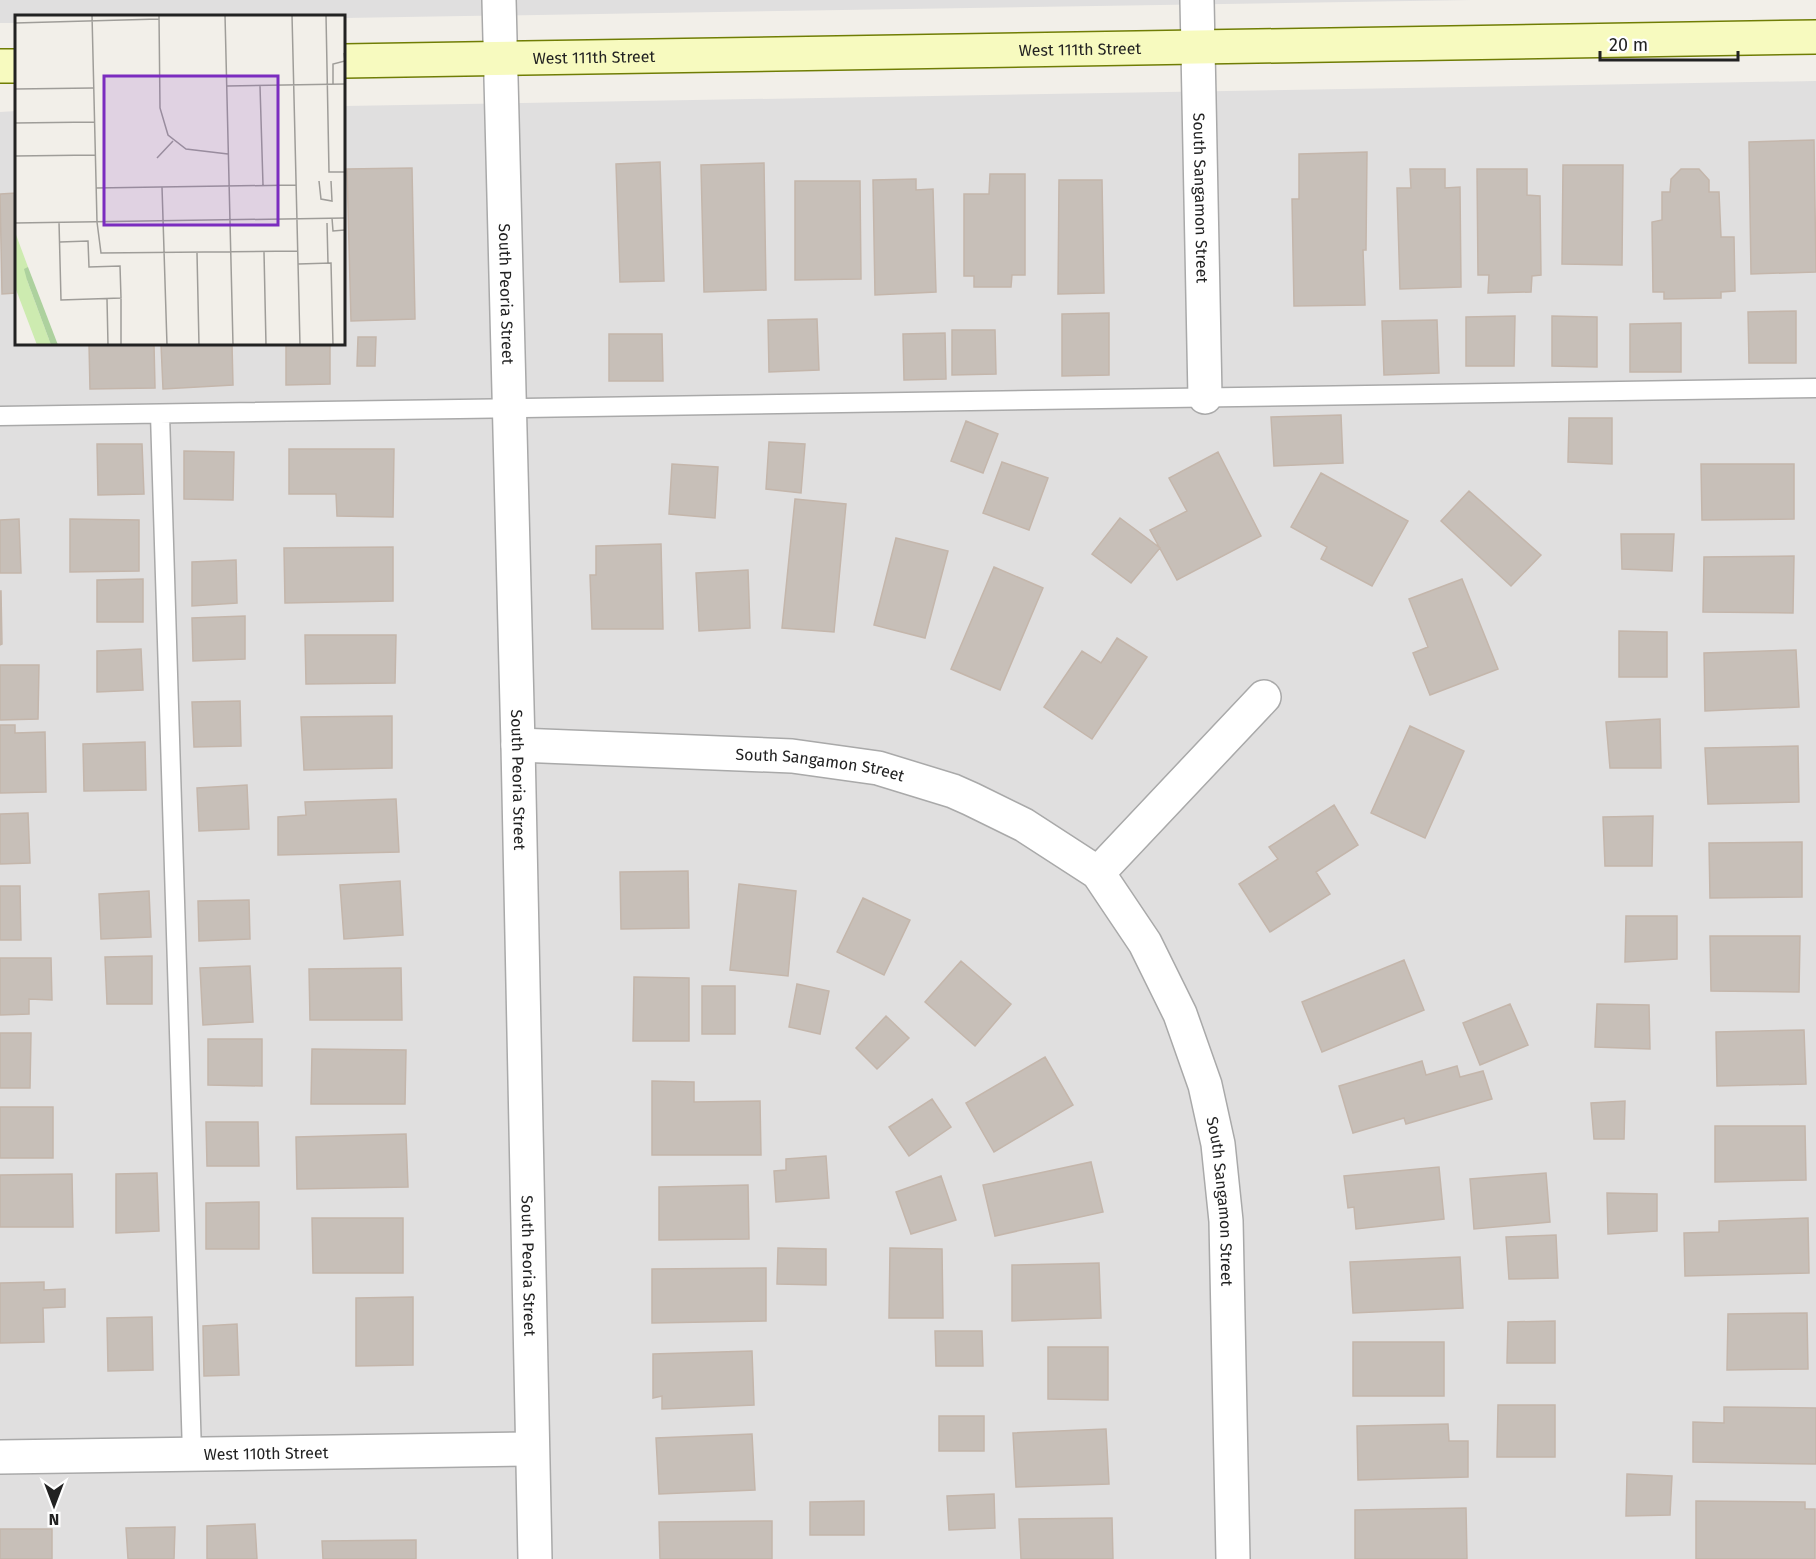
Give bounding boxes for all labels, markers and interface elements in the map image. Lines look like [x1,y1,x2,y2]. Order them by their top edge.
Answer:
inset map [15,15,345,345]
scale bar [1600,24,1738,62]
text: 20 m [1609,34,1648,56]
street label: West 111th Street [1018,39,1142,59]
street label: West 111th Street [533,46,656,67]
street label: South Sangamon Street [1190,112,1212,284]
street label: South Peoria Street [495,223,518,365]
street label: South Peoria Street [508,709,530,851]
street label: South Sangamon Street [735,744,907,785]
street label: South Sangamon Street [1203,1115,1237,1287]
street label: South Peoria Street [518,1195,540,1336]
street label: West 110th Street [203,1443,329,1463]
north arrow [24,1475,84,1535]
text: N [49,1510,59,1529]

